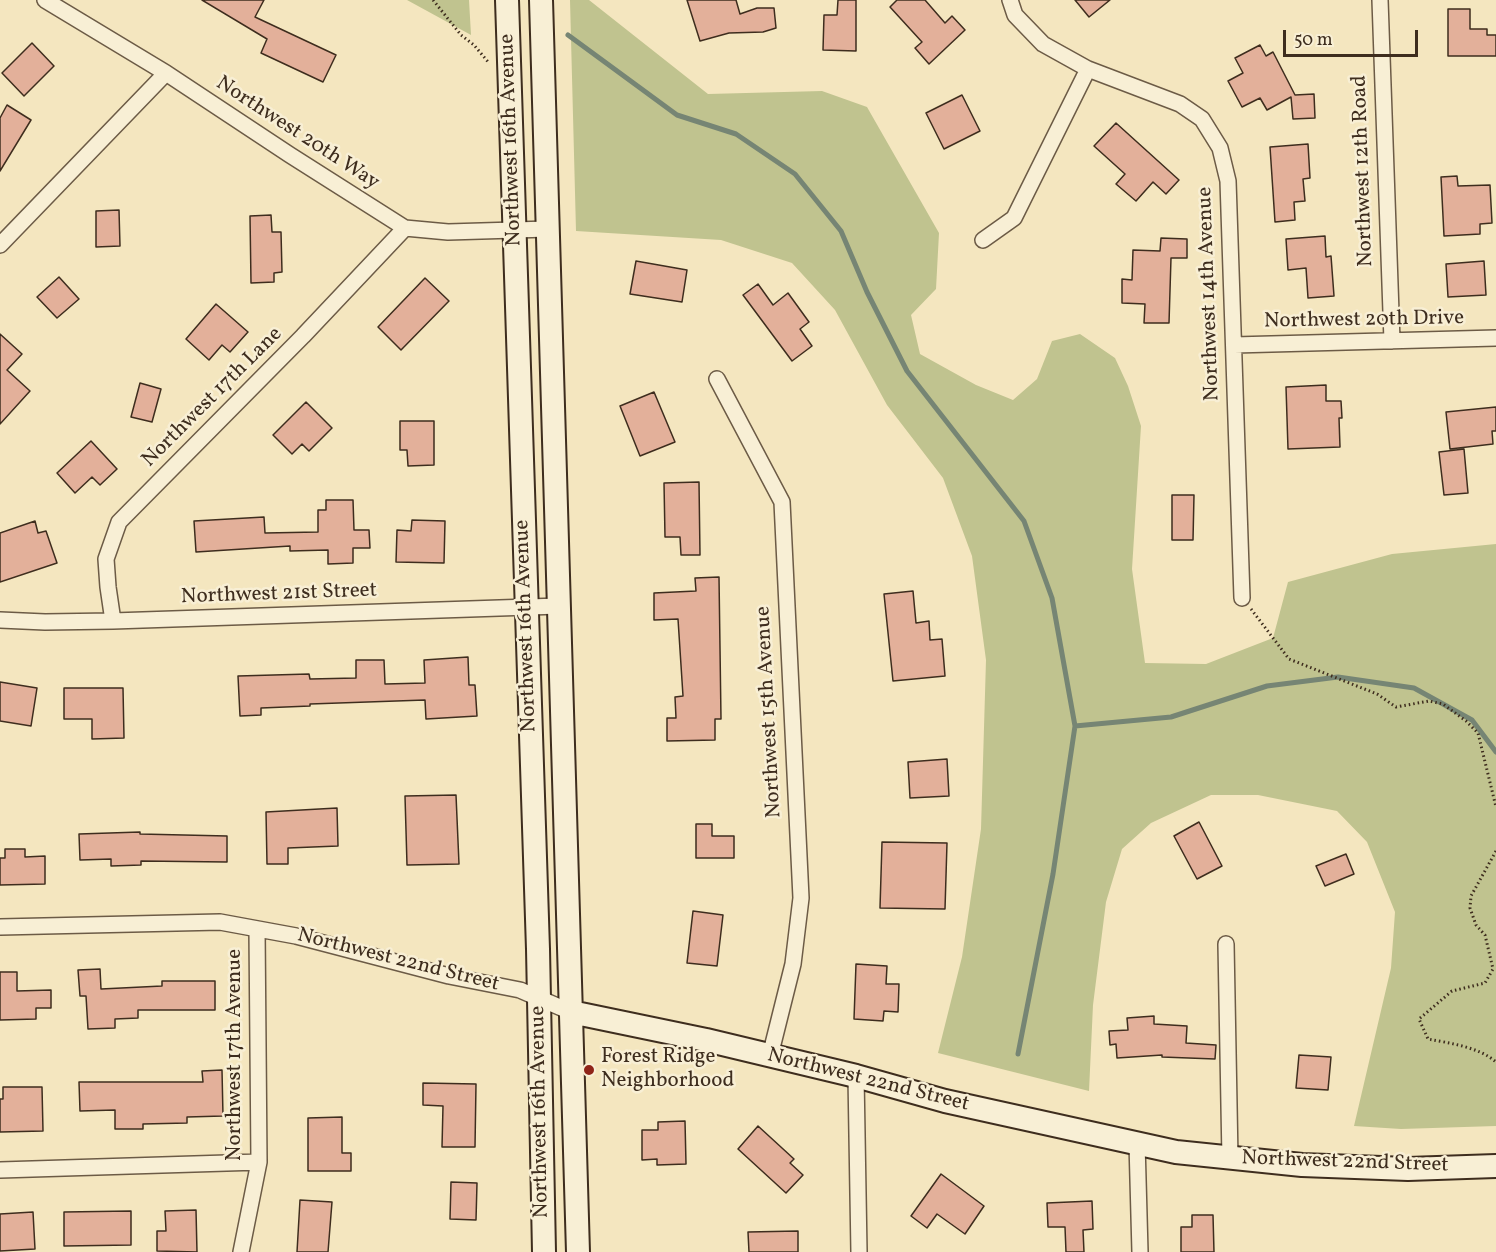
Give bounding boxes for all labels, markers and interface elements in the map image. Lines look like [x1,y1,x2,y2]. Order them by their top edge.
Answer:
scale bar [1286,18,1421,56]
text: 50 m [1294,28,1333,53]
street label: Northwest 16th Avenue [496,33,528,247]
street label: Northwest 20th Way [211,72,383,196]
street label: Northwest 12th Road [1348,75,1380,267]
street label: Northwest 14th Avenue [1194,186,1226,402]
street label: Northwest 20th Drive [1264,307,1464,335]
street label: Northwest 17th Lane [138,323,288,473]
street label: Northwest 16th Avenue [511,519,543,733]
street label: Northwest 21st Street [181,579,377,611]
street label: Northwest 15th Avenue [752,605,788,819]
street label: Northwest 22nd Street [294,924,502,998]
street label: Northwest 17th Avenue [223,949,249,1161]
street label: Northwest 16th Avenue [527,1005,555,1219]
street label: Northwest 22nd Street [764,1044,972,1118]
place label: Forest Ridge Neighborhood [601,1045,734,1095]
marker: Forest Ridge Neighborhood [582,1063,596,1077]
street label: Northwest 22nd Street [1241,1147,1449,1179]

